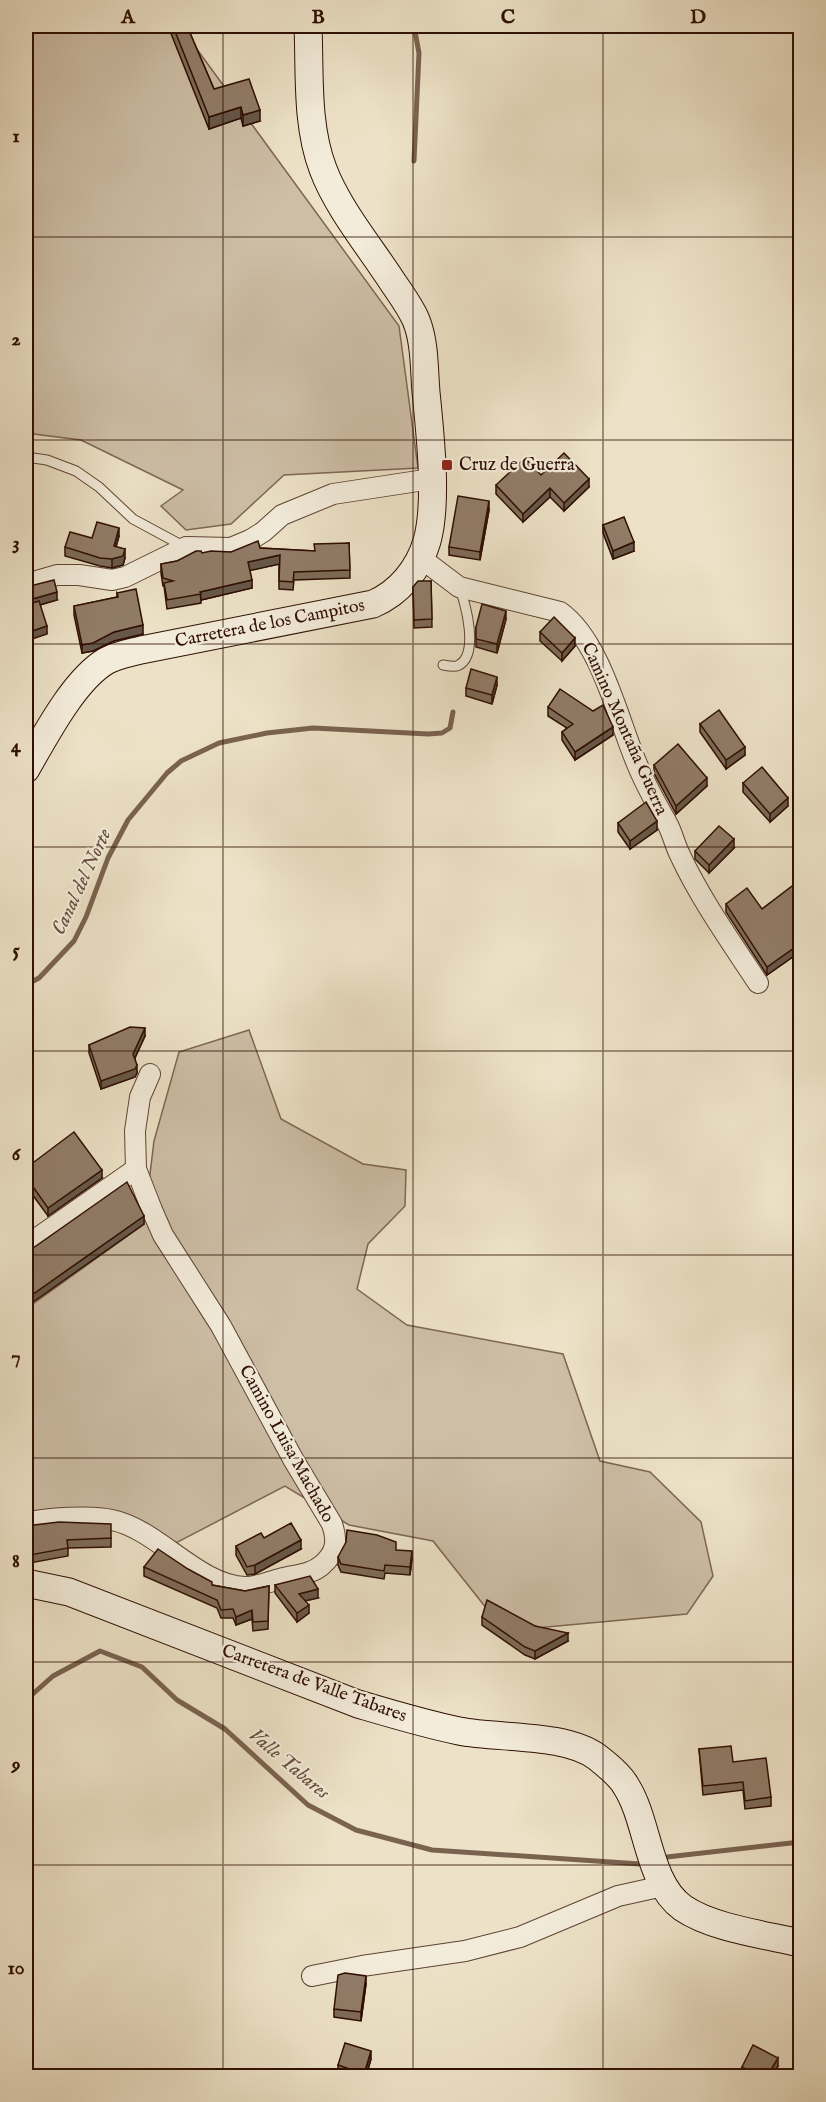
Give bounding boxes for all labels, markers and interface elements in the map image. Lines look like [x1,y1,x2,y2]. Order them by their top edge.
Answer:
text: A [120,5,136,30]
text: B [311,5,325,30]
text: C [501,5,515,30]
text: D [690,5,706,30]
text: 1 [12,124,20,149]
text: 2 [11,327,21,352]
place label: Cruz de Guerra [459,454,575,477]
marker: Cruz de Guerra [440,458,454,472]
text: 3 [12,531,20,556]
street label: Carretera de los Campitos [173,594,367,654]
street label: Camino Montaña Guerra [576,639,673,819]
text: 4 [11,734,22,759]
water label: Canal del Norte [47,825,118,939]
text: 5 [12,938,20,963]
text: 6 [12,1142,22,1167]
text: 7 [11,1345,21,1370]
street label: Camino Luisa Machado [233,1361,339,1527]
text: 8 [12,1549,20,1574]
street label: Carretera de Valle Tabares [218,1640,410,1728]
water label: Valle Tabares [243,1723,335,1805]
text: 9 [11,1752,21,1777]
text: 10 [7,1956,25,1981]

